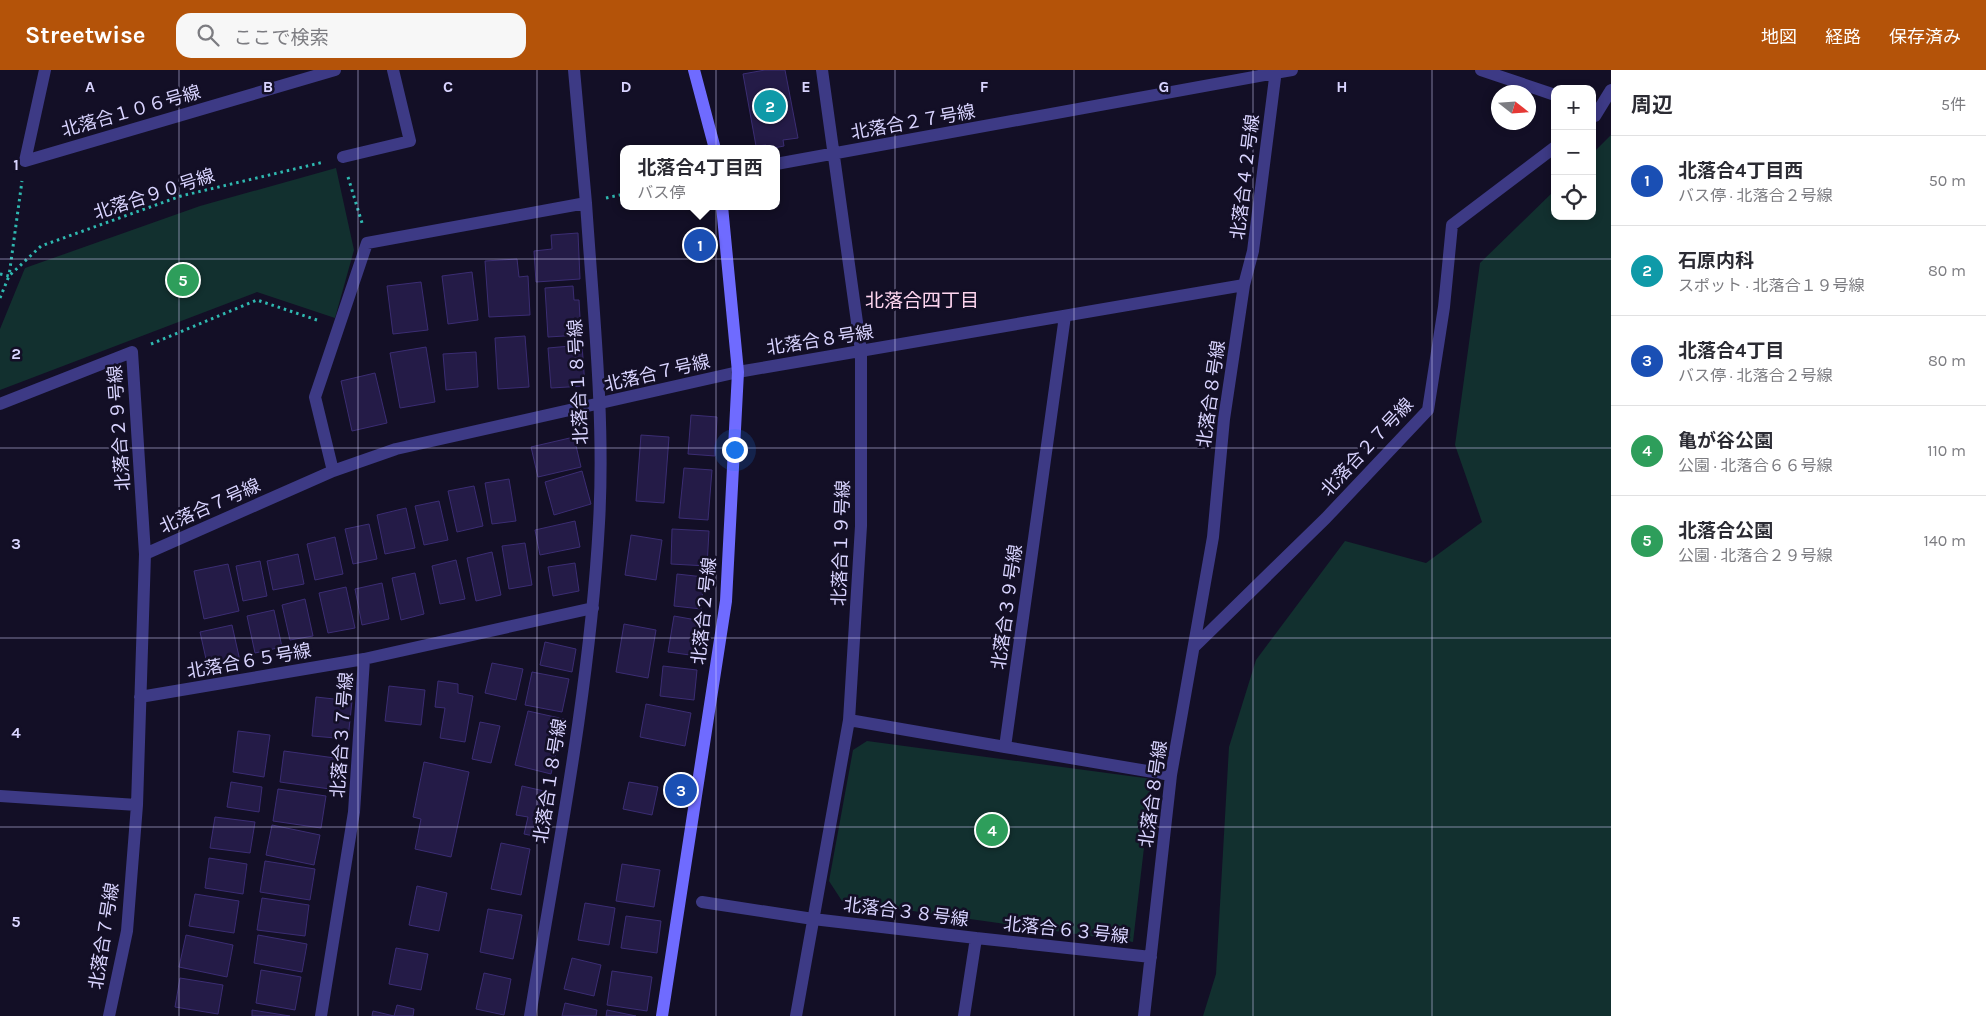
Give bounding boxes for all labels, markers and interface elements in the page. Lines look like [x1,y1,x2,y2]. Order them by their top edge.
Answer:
search box [176,13,526,58]
text: Streetwise [25,21,146,49]
icon: search [194,21,222,49]
text: 地図 [1761,26,1797,48]
text: 経路 [1825,26,1861,48]
text: 保存済み [1889,26,1961,48]
text: ここで検索 [234,27,329,49]
text: A [85,77,95,96]
text: B [263,77,273,96]
text: C [443,77,453,96]
text: D [621,77,632,96]
text: E [801,77,811,96]
text: F [980,77,989,96]
text: G [1159,77,1169,96]
text: H [1336,77,1348,96]
street label: 北落合１０６号線 [59,81,203,141]
north arrow [1491,85,1536,130]
map controls [1551,85,1596,220]
button: + [1551,85,1596,130]
pin: 2 [754,87,786,125]
text: 周辺 [1631,93,1673,117]
text: 5件 [1941,95,1966,114]
street label: 北落合２７号線 [849,100,977,144]
street label: 北落合４２号線 [1226,113,1264,241]
button: − [1551,130,1596,175]
popup [620,145,780,210]
text: 1 [13,155,19,174]
text: 北落合4丁目西 [637,157,763,179]
text: 北落合4丁目西 [1678,160,1803,182]
street label: 北落合９０号線 [91,164,217,224]
text: 1 [1644,171,1650,190]
text: 50 m [1929,171,1966,190]
button: locate [1551,175,1596,220]
text: バス停 [637,183,685,202]
text: バス停 · 北落合２号線 [1678,186,1832,205]
pin: 1 [684,226,716,264]
text: 石原内科 [1678,250,1754,272]
pin: 5 [167,261,199,299]
text: 2 [1642,261,1652,280]
text: 80 m [1928,261,1966,280]
text: スポット · 北落合１９号線 [1678,276,1864,295]
district label: 北落合四丁目 [865,290,979,312]
street label: 北落合１８号線 [564,319,592,445]
street label: 北落合８号線 [765,321,875,359]
street label: 北落合８号線 [1193,339,1229,449]
text: 北落合4丁目 [1678,340,1784,362]
text: 2 [11,344,21,363]
street label: 北落合７号線 [602,350,712,396]
text: 3 [1642,351,1652,370]
text: 80 m [1928,351,1966,370]
street label: 北落合２９号線 [104,364,134,492]
text: バス停 · 北落合２号線 [1678,366,1832,385]
street label: 北落合２７号線 [1316,393,1418,501]
text: 亀が谷公園 [1678,430,1773,452]
your location [722,437,748,463]
text: 4 [1642,441,1652,460]
text: 110 m [1927,441,1966,460]
text: 公園 · 北落合６６号線 [1678,456,1832,475]
street label: 北落合７号線 [156,474,264,538]
street label: 北落合１９号線 [828,480,854,606]
text: 北落合公園 [1678,520,1773,542]
text: 5 [1642,531,1652,550]
text: 140 m [1924,531,1966,550]
text: 3 [11,534,21,553]
street label: 北落合３９号線 [987,543,1027,671]
text: 公園 · 北落合２９号線 [1678,546,1832,565]
street label: 北落合２号線 [687,556,721,666]
street label: 北落合６５号線 [185,639,313,683]
street label: 北落合３７号線 [327,671,357,799]
street label: 北落合１８号線 [529,717,571,845]
text: 4 [11,723,21,742]
street label: 北落合８号線 [1135,739,1171,849]
pin: 3 [665,771,697,809]
pin: 4 [976,811,1008,849]
street label: 北落合７号線 [85,881,123,991]
street label: 北落合３８号線 [842,893,970,931]
text: 5 [11,912,21,931]
street label: 北落合６３号線 [1002,912,1130,948]

